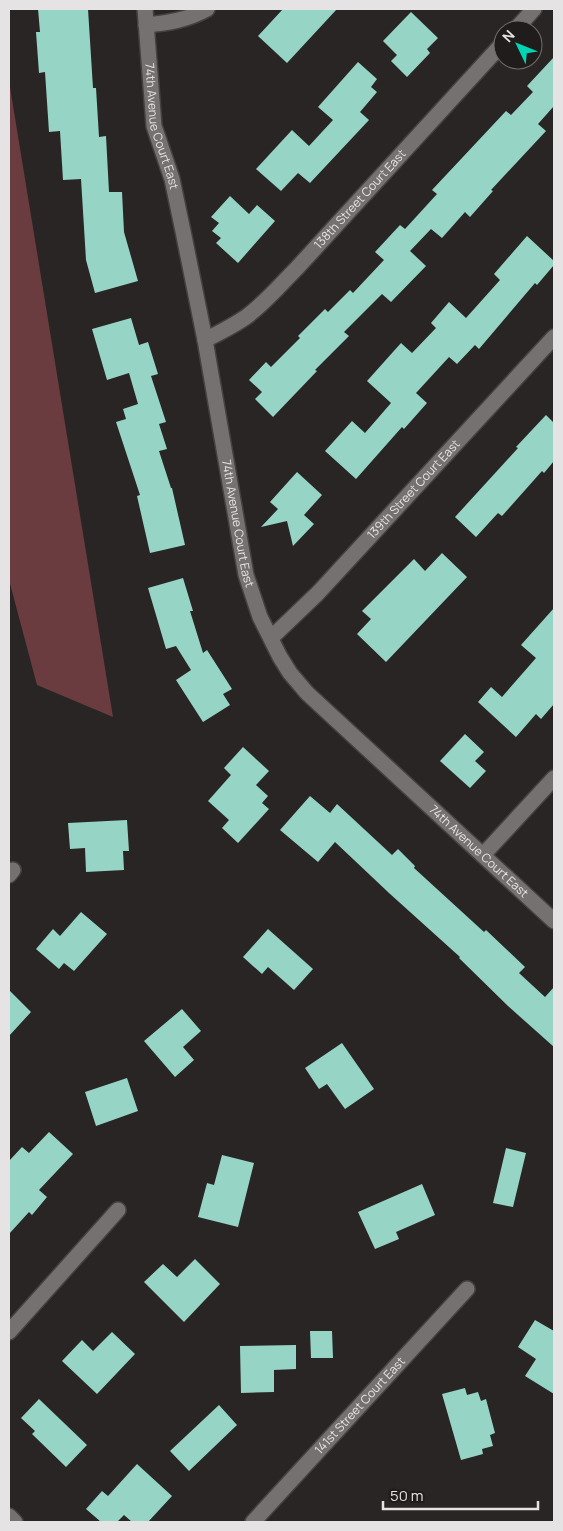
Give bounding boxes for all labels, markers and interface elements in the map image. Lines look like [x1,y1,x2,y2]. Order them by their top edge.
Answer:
north arrow [493,20,543,70]
text: N [498,26,519,46]
street label: 74th Avenue Court East [141,62,183,191]
street label: 138th Street Court East [310,145,410,252]
street label: 139th Street Court East [363,435,464,543]
street label: 74th Avenue Court East [218,458,259,590]
street label: 74th Avenue Court East [426,801,533,901]
street label: 141st Street Court East [310,1353,409,1458]
scale bar [383,1478,538,1510]
text: 50 m [390,1485,424,1506]

